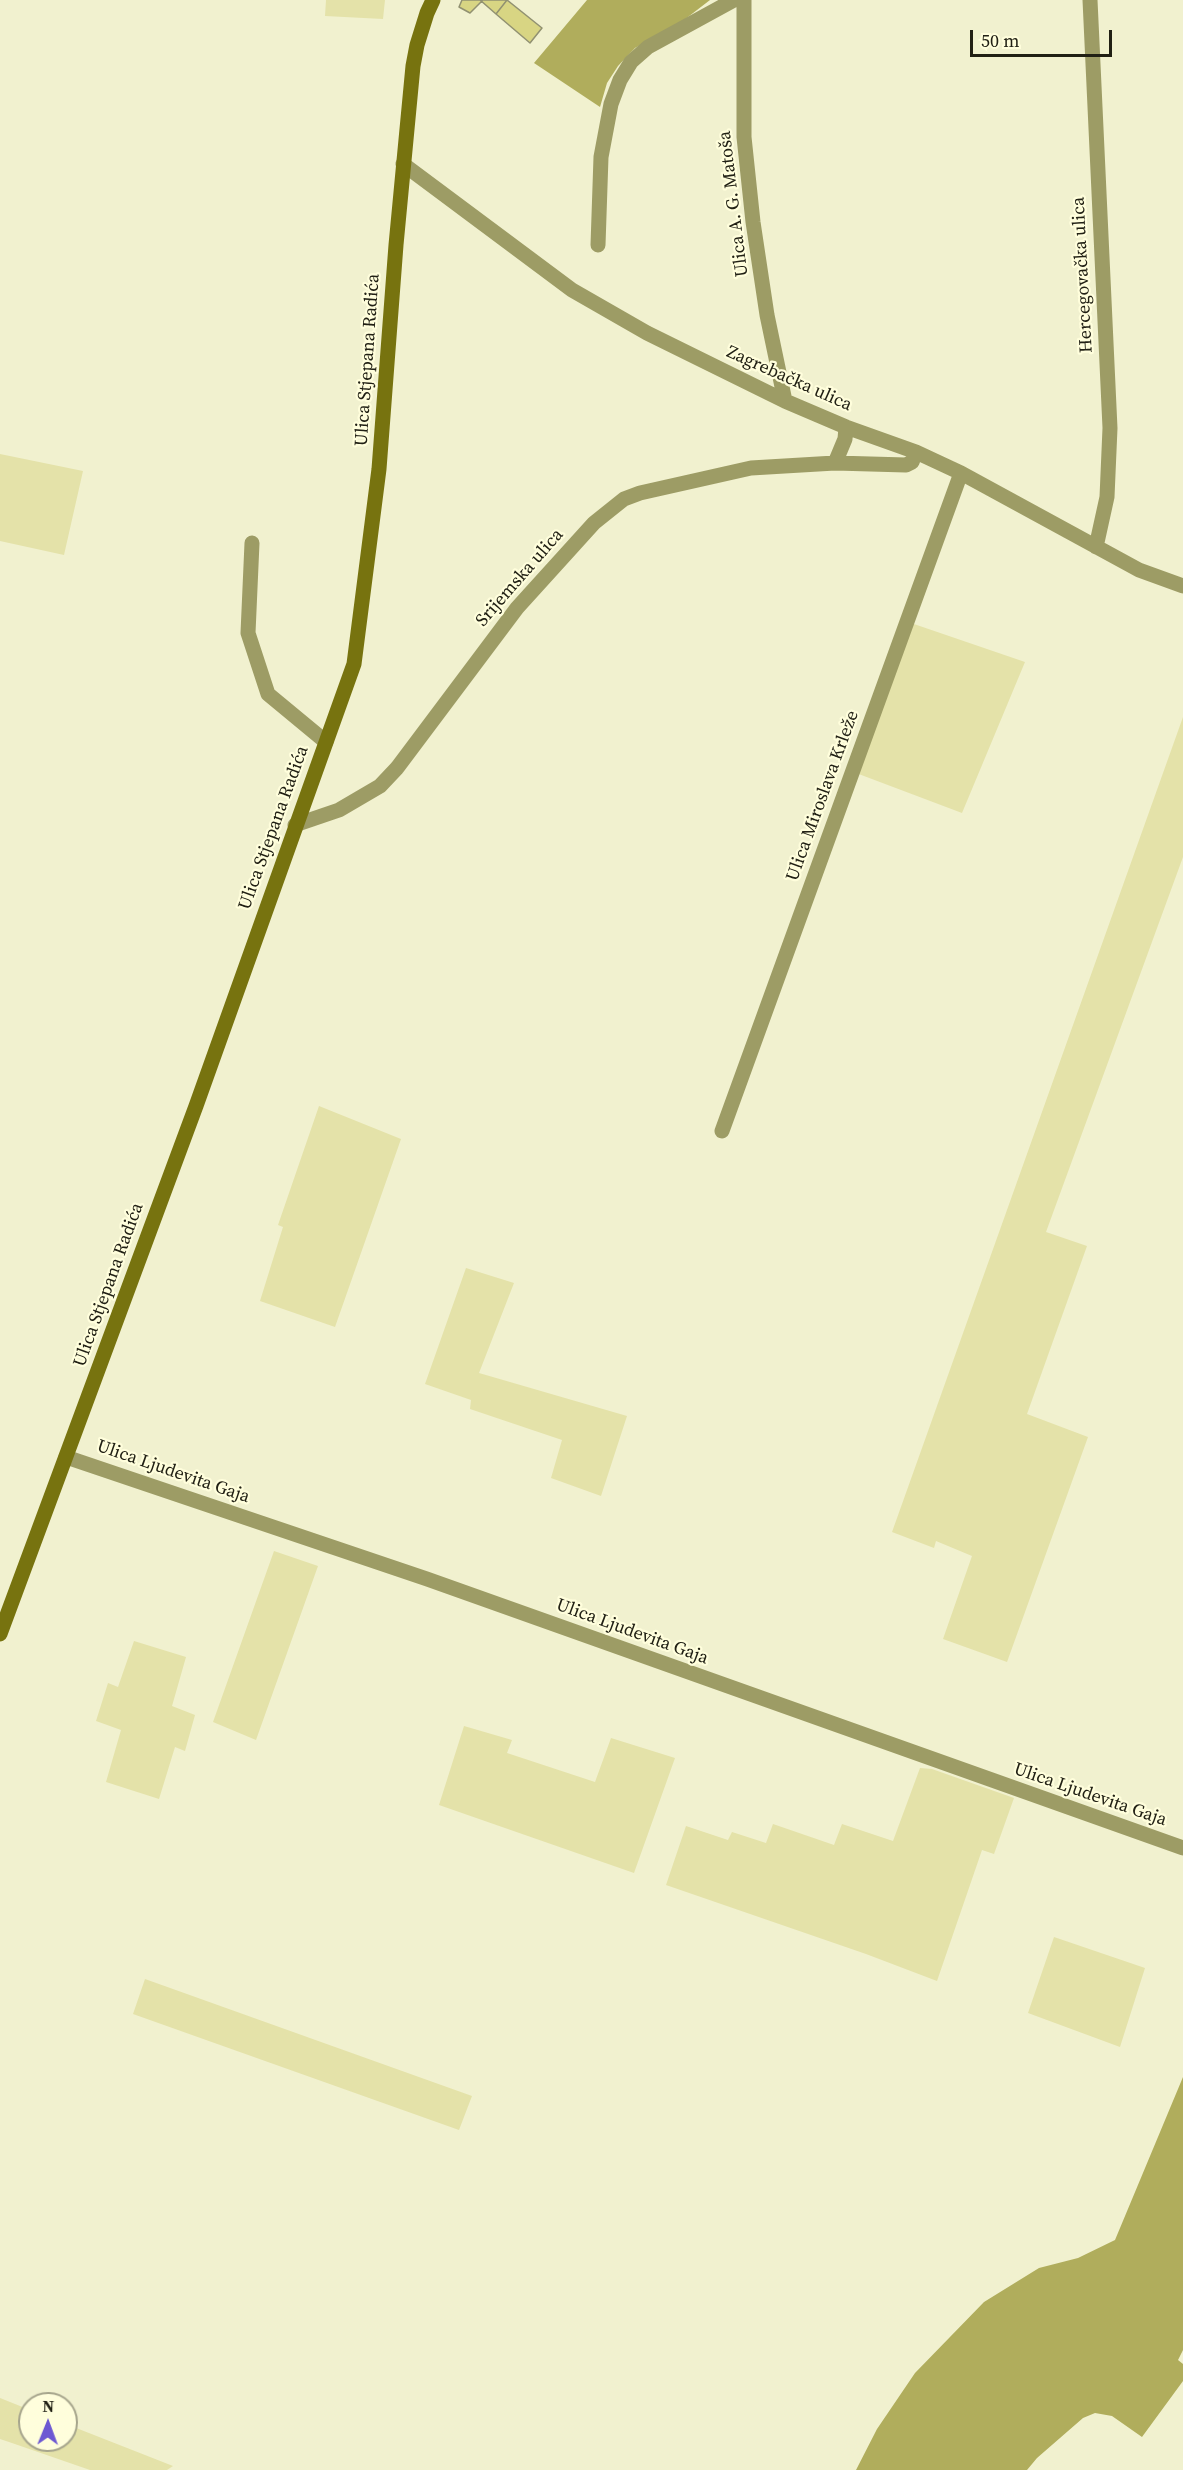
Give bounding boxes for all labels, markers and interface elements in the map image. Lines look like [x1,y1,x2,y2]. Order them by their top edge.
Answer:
scale bar [973,18,1116,56]
text: 50 m [981,28,1019,53]
street label: Ulica A. G. Matoša [714,130,754,278]
street label: Hercegovačka ulica [1068,196,1098,354]
street label: Ulica Stjepana Radića [351,273,385,447]
street label: Zagrebačka ulica [723,342,855,416]
street label: Srijemska ulica [472,525,568,631]
street label: Ulica Miroslava Krleže [782,708,864,884]
street label: Ulica Stjepana Radića [234,743,314,913]
street label: Ulica Stjepana Radića [69,1200,149,1370]
street label: Ulica Ljudevita Gaja [94,1436,252,1508]
street label: Ulica Ljudevita Gaja [553,1594,711,1670]
street label: Ulica Ljudevita Gaja [1011,1759,1169,1831]
north arrow [18,2392,78,2452]
text: N [42,2395,54,2417]

